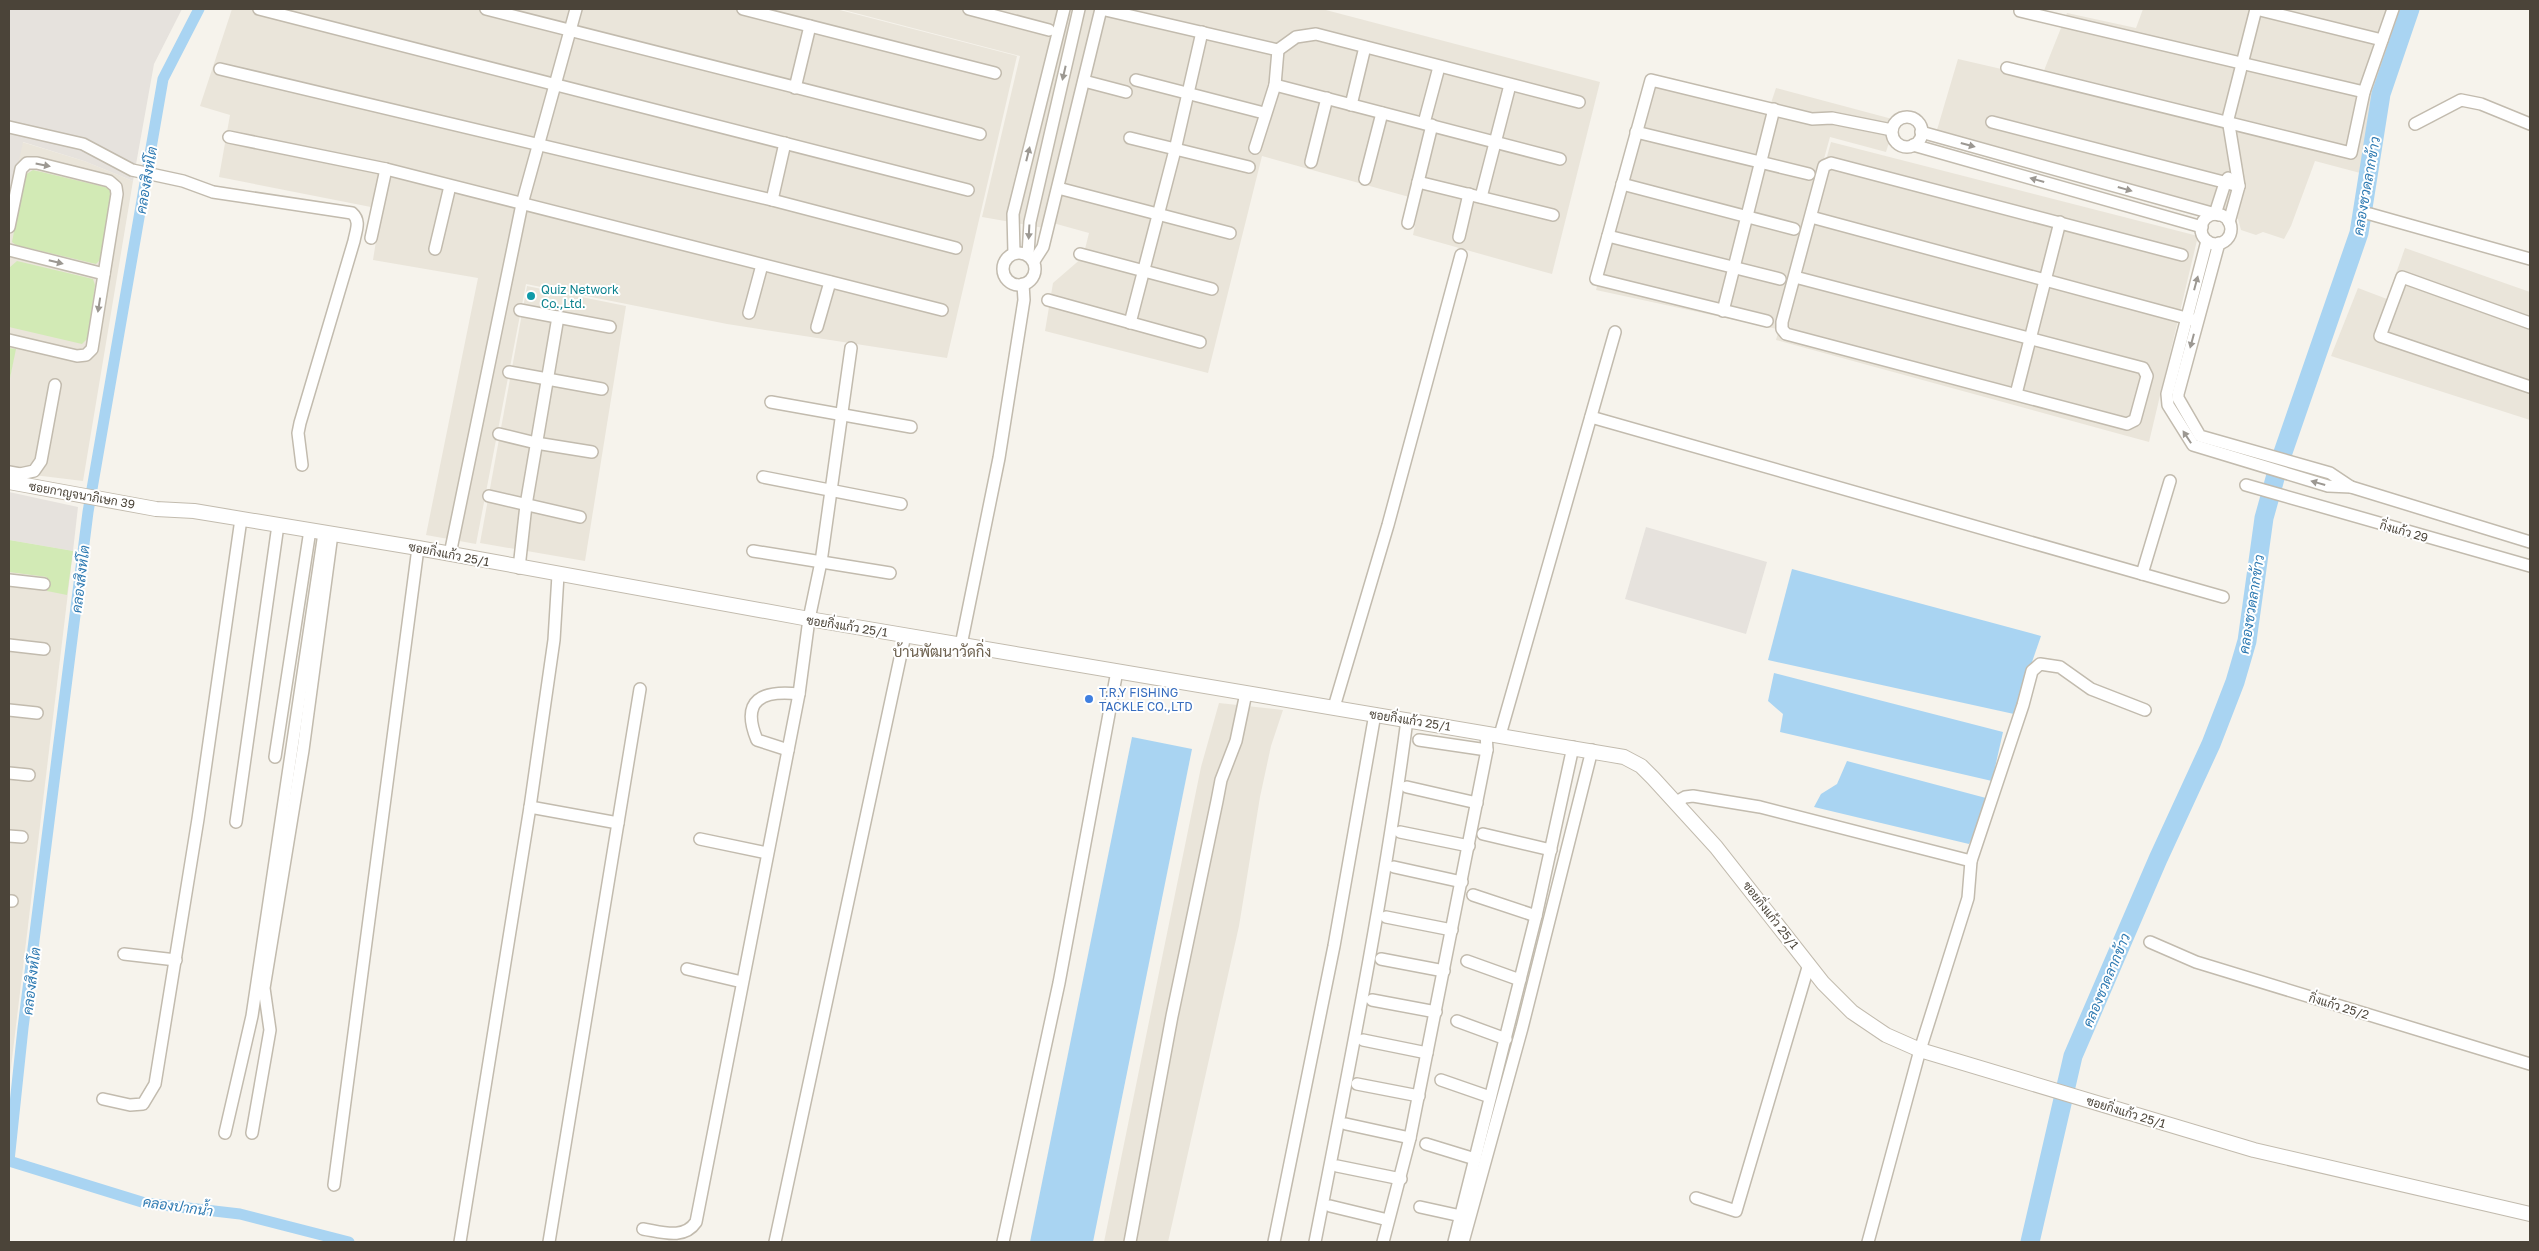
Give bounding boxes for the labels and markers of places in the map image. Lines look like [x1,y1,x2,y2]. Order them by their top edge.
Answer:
place label: Quiz Network Co.,Ltd. [541,282,619,311]
marker: Quiz Network Co.,Ltd. [525,290,537,302]
place label: T.R.Y FISHING TACKLE CO.,LTD [1099,685,1193,714]
marker: T.R.Y FISHING TACKLE CO.,LTD [1083,693,1095,705]

